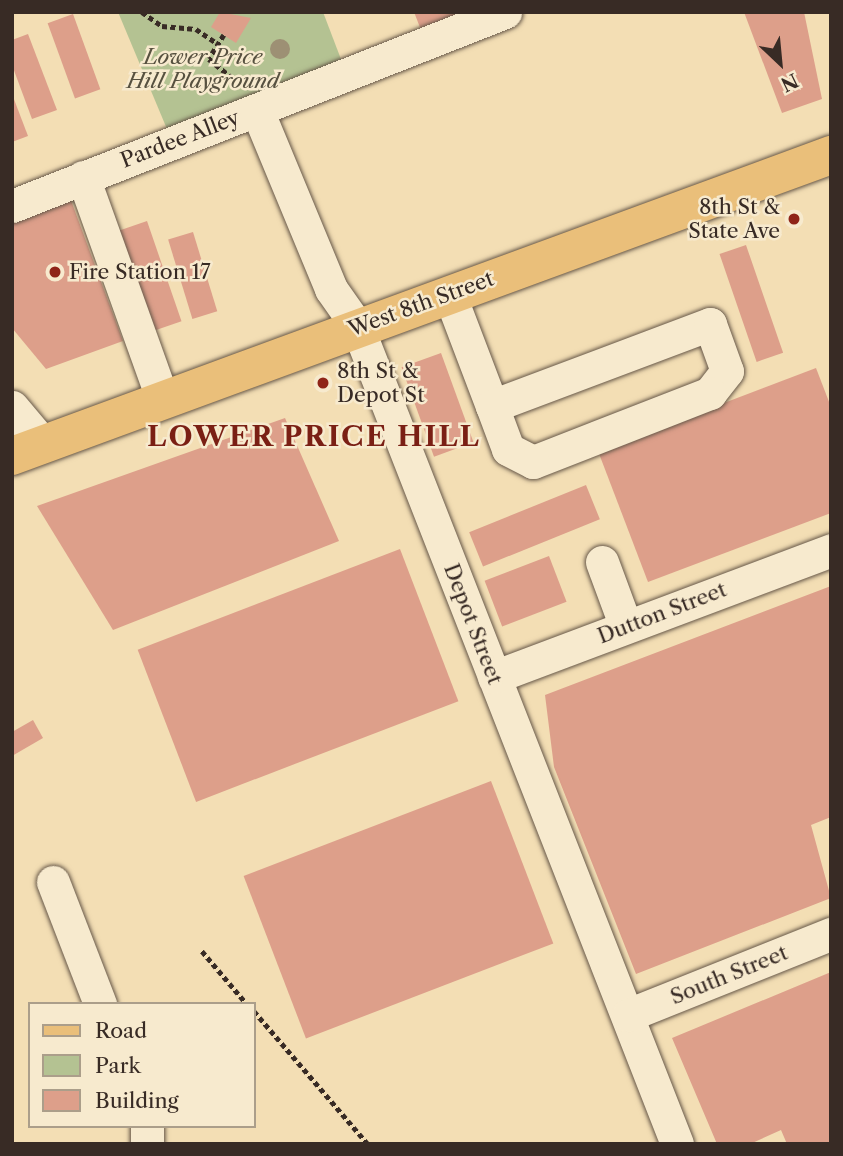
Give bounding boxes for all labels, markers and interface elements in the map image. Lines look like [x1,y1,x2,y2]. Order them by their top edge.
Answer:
north arrow [745,28,815,98]
park label: Lower Price Hill Playground [127,44,279,94]
text: N [777,68,802,96]
street label: Pardee Alley [117,105,243,173]
place label: 8th St & State Ave [687,194,780,244]
marker: 8th St & State Ave [786,211,802,227]
place label: Fire Station 17 [69,259,211,285]
marker: Fire Station 17 [47,264,63,280]
street label: West 8th Street [345,266,497,342]
place label: 8th St & Depot St [337,358,425,408]
marker: 8th St & Depot St [315,375,331,391]
district label: LOWER PRICE HILL [149,419,479,453]
street label: Depot Street [438,560,508,688]
street label: Dutton Street [594,577,730,649]
street label: South Street [667,940,791,1010]
legend [28,1002,256,1128]
text: Road [95,1018,147,1043]
text: Park [95,1053,141,1078]
text: Building [95,1088,179,1113]

